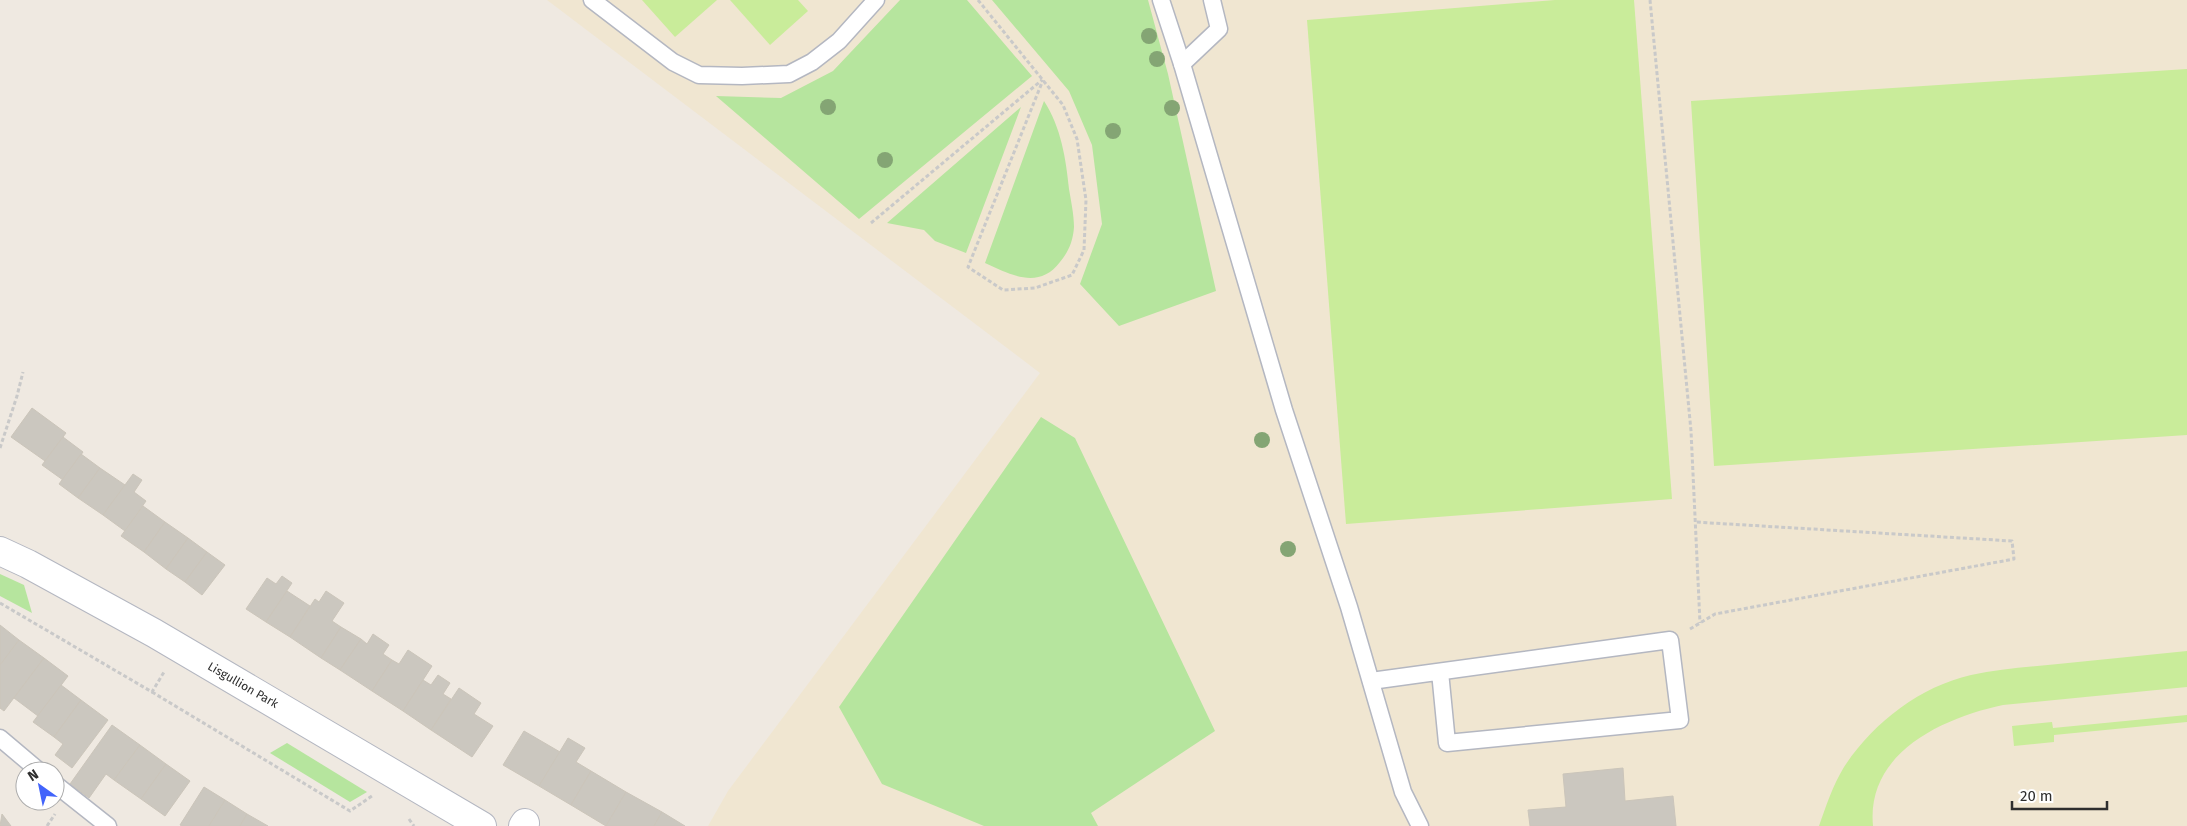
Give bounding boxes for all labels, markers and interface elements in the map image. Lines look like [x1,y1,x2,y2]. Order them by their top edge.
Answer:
street label: Lisgullion Park [205,659,282,711]
north arrow [15,761,65,811]
text: N [25,766,42,785]
scale bar [2012,778,2107,810]
text: 20 m [2020,787,2053,805]

